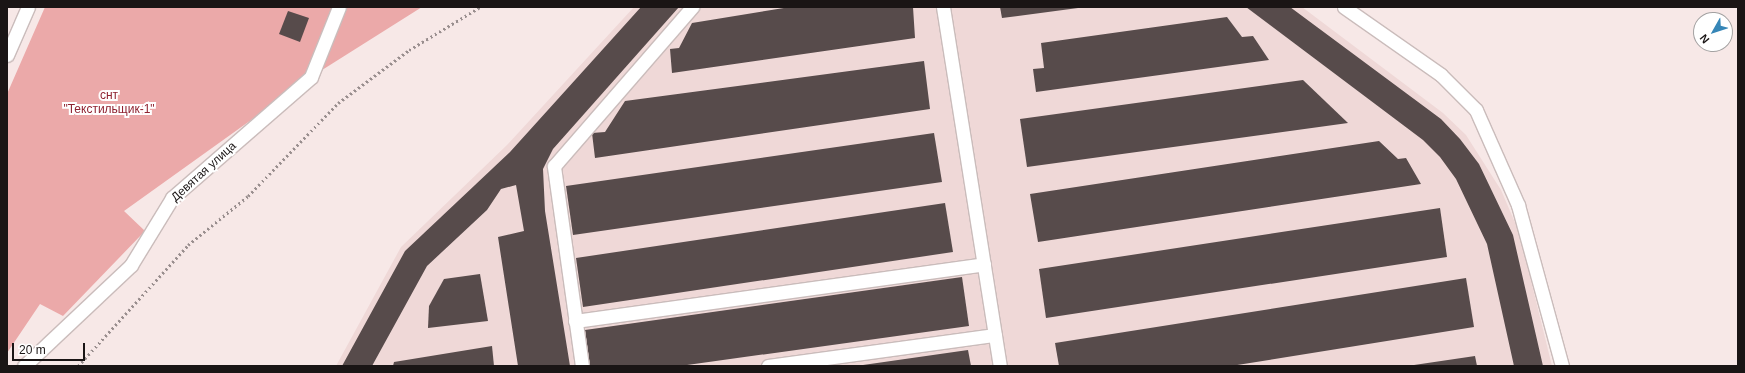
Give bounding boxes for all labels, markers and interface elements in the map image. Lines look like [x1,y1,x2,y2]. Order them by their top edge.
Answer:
north arrow [1693,12,1733,52]
text: N [1697,32,1712,46]
park label: снт "Текстильщик-1" [63,89,155,117]
street label: Девятая улица [169,139,239,205]
scale bar [14,335,87,361]
text: 20 m [19,343,46,357]

